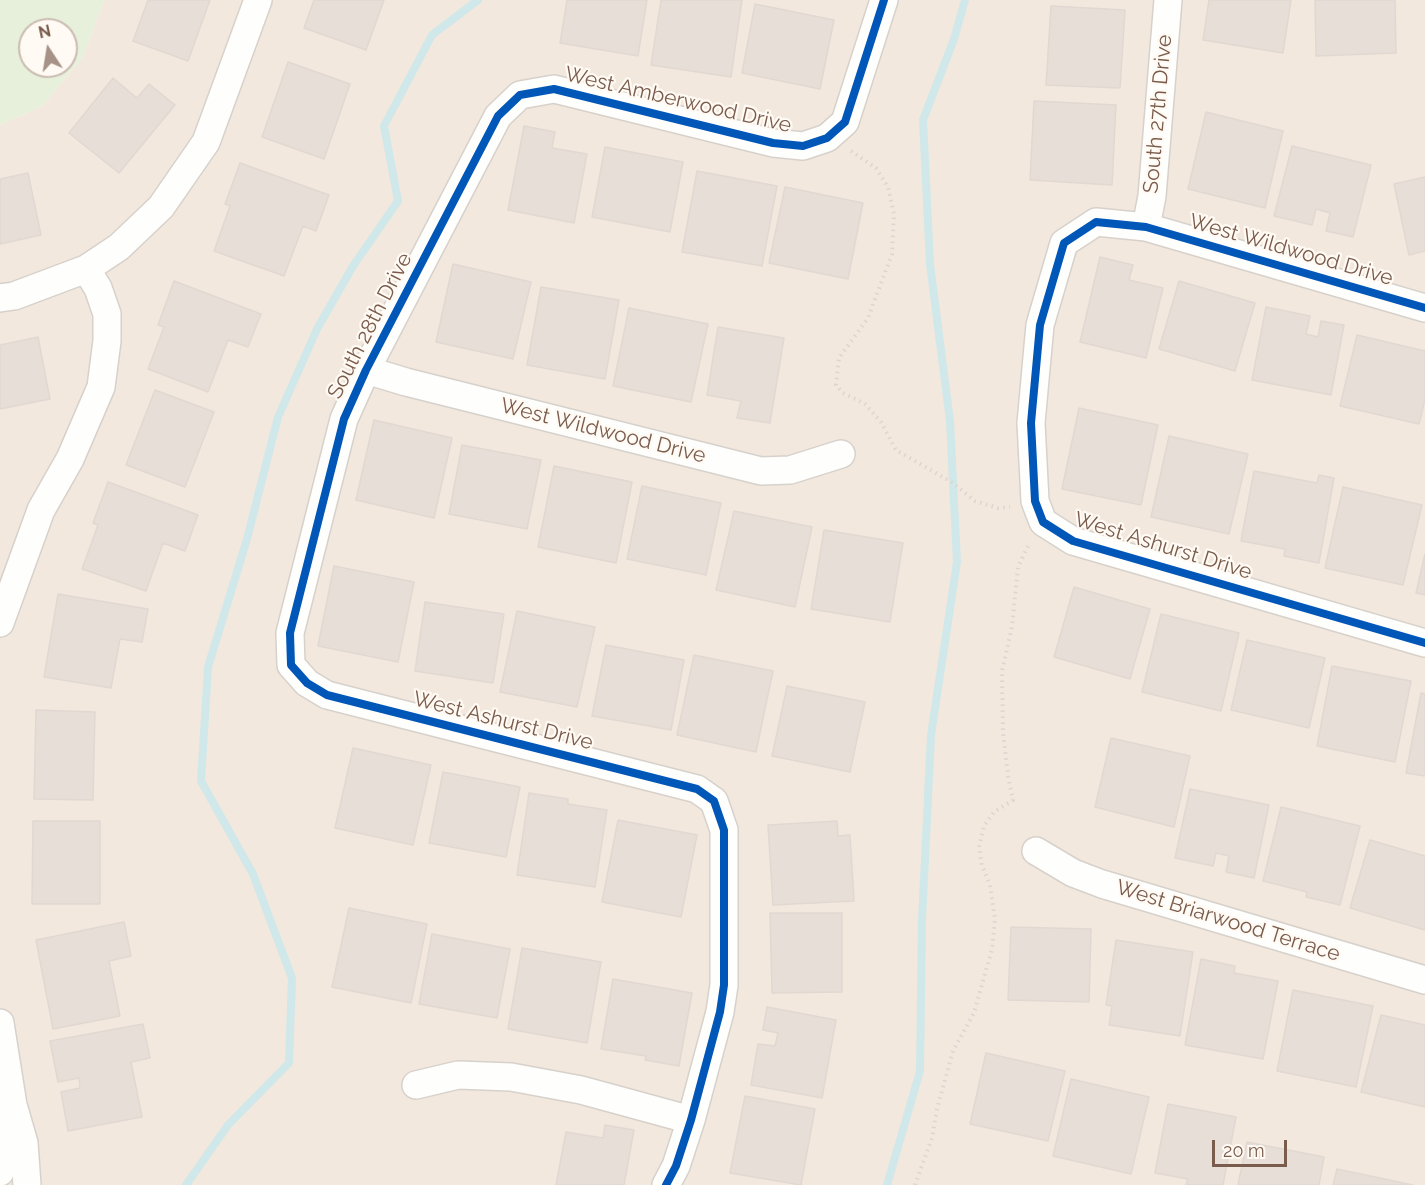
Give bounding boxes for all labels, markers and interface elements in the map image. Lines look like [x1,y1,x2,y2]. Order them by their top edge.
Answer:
north arrow [18,18,78,78]
text: N [37,21,53,42]
street label: South 27th Drive [1139,34,1177,194]
street label: West Amberwood Drive [562,62,794,138]
street label: West Wildwood Drive [1186,209,1396,291]
street label: South 28th Drive [322,249,418,403]
street label: West Wildwood Drive [498,393,708,469]
street label: West Ashurst Drive [1071,507,1255,585]
street label: West Ashurst Drive [411,686,595,756]
street label: West Briarwood Terrace [1113,875,1343,967]
scale bar [1215,1128,1290,1166]
text: 20 m [1223,1140,1265,1161]

